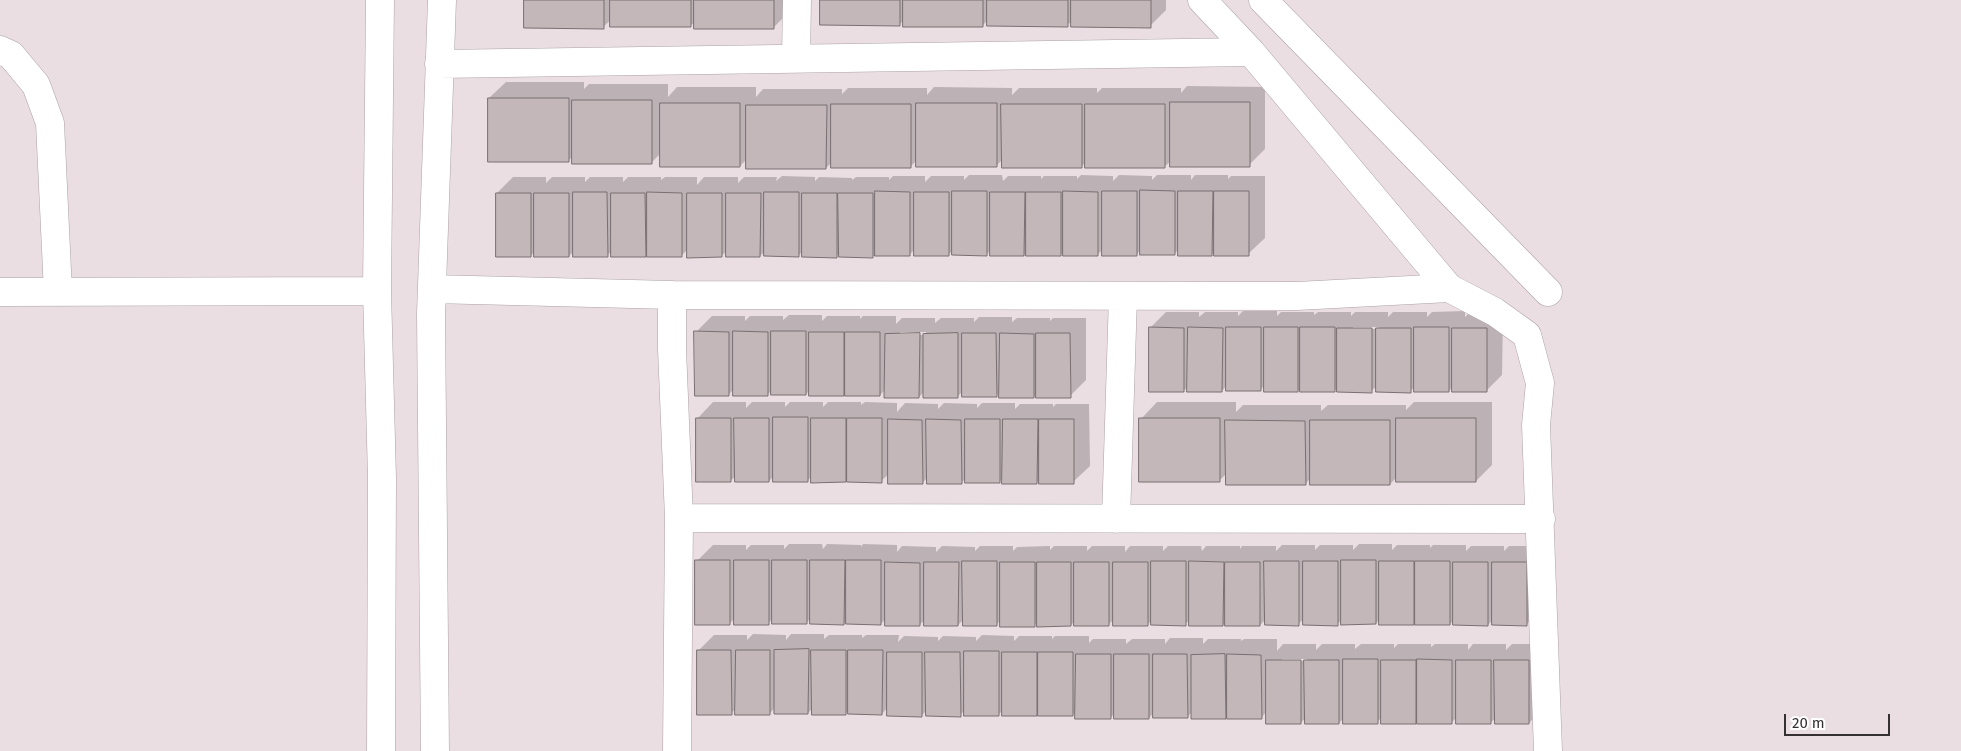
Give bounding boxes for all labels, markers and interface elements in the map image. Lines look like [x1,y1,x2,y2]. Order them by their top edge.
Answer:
scale bar [1786,704,1892,736]
text: 20 m [1792,714,1825,732]

